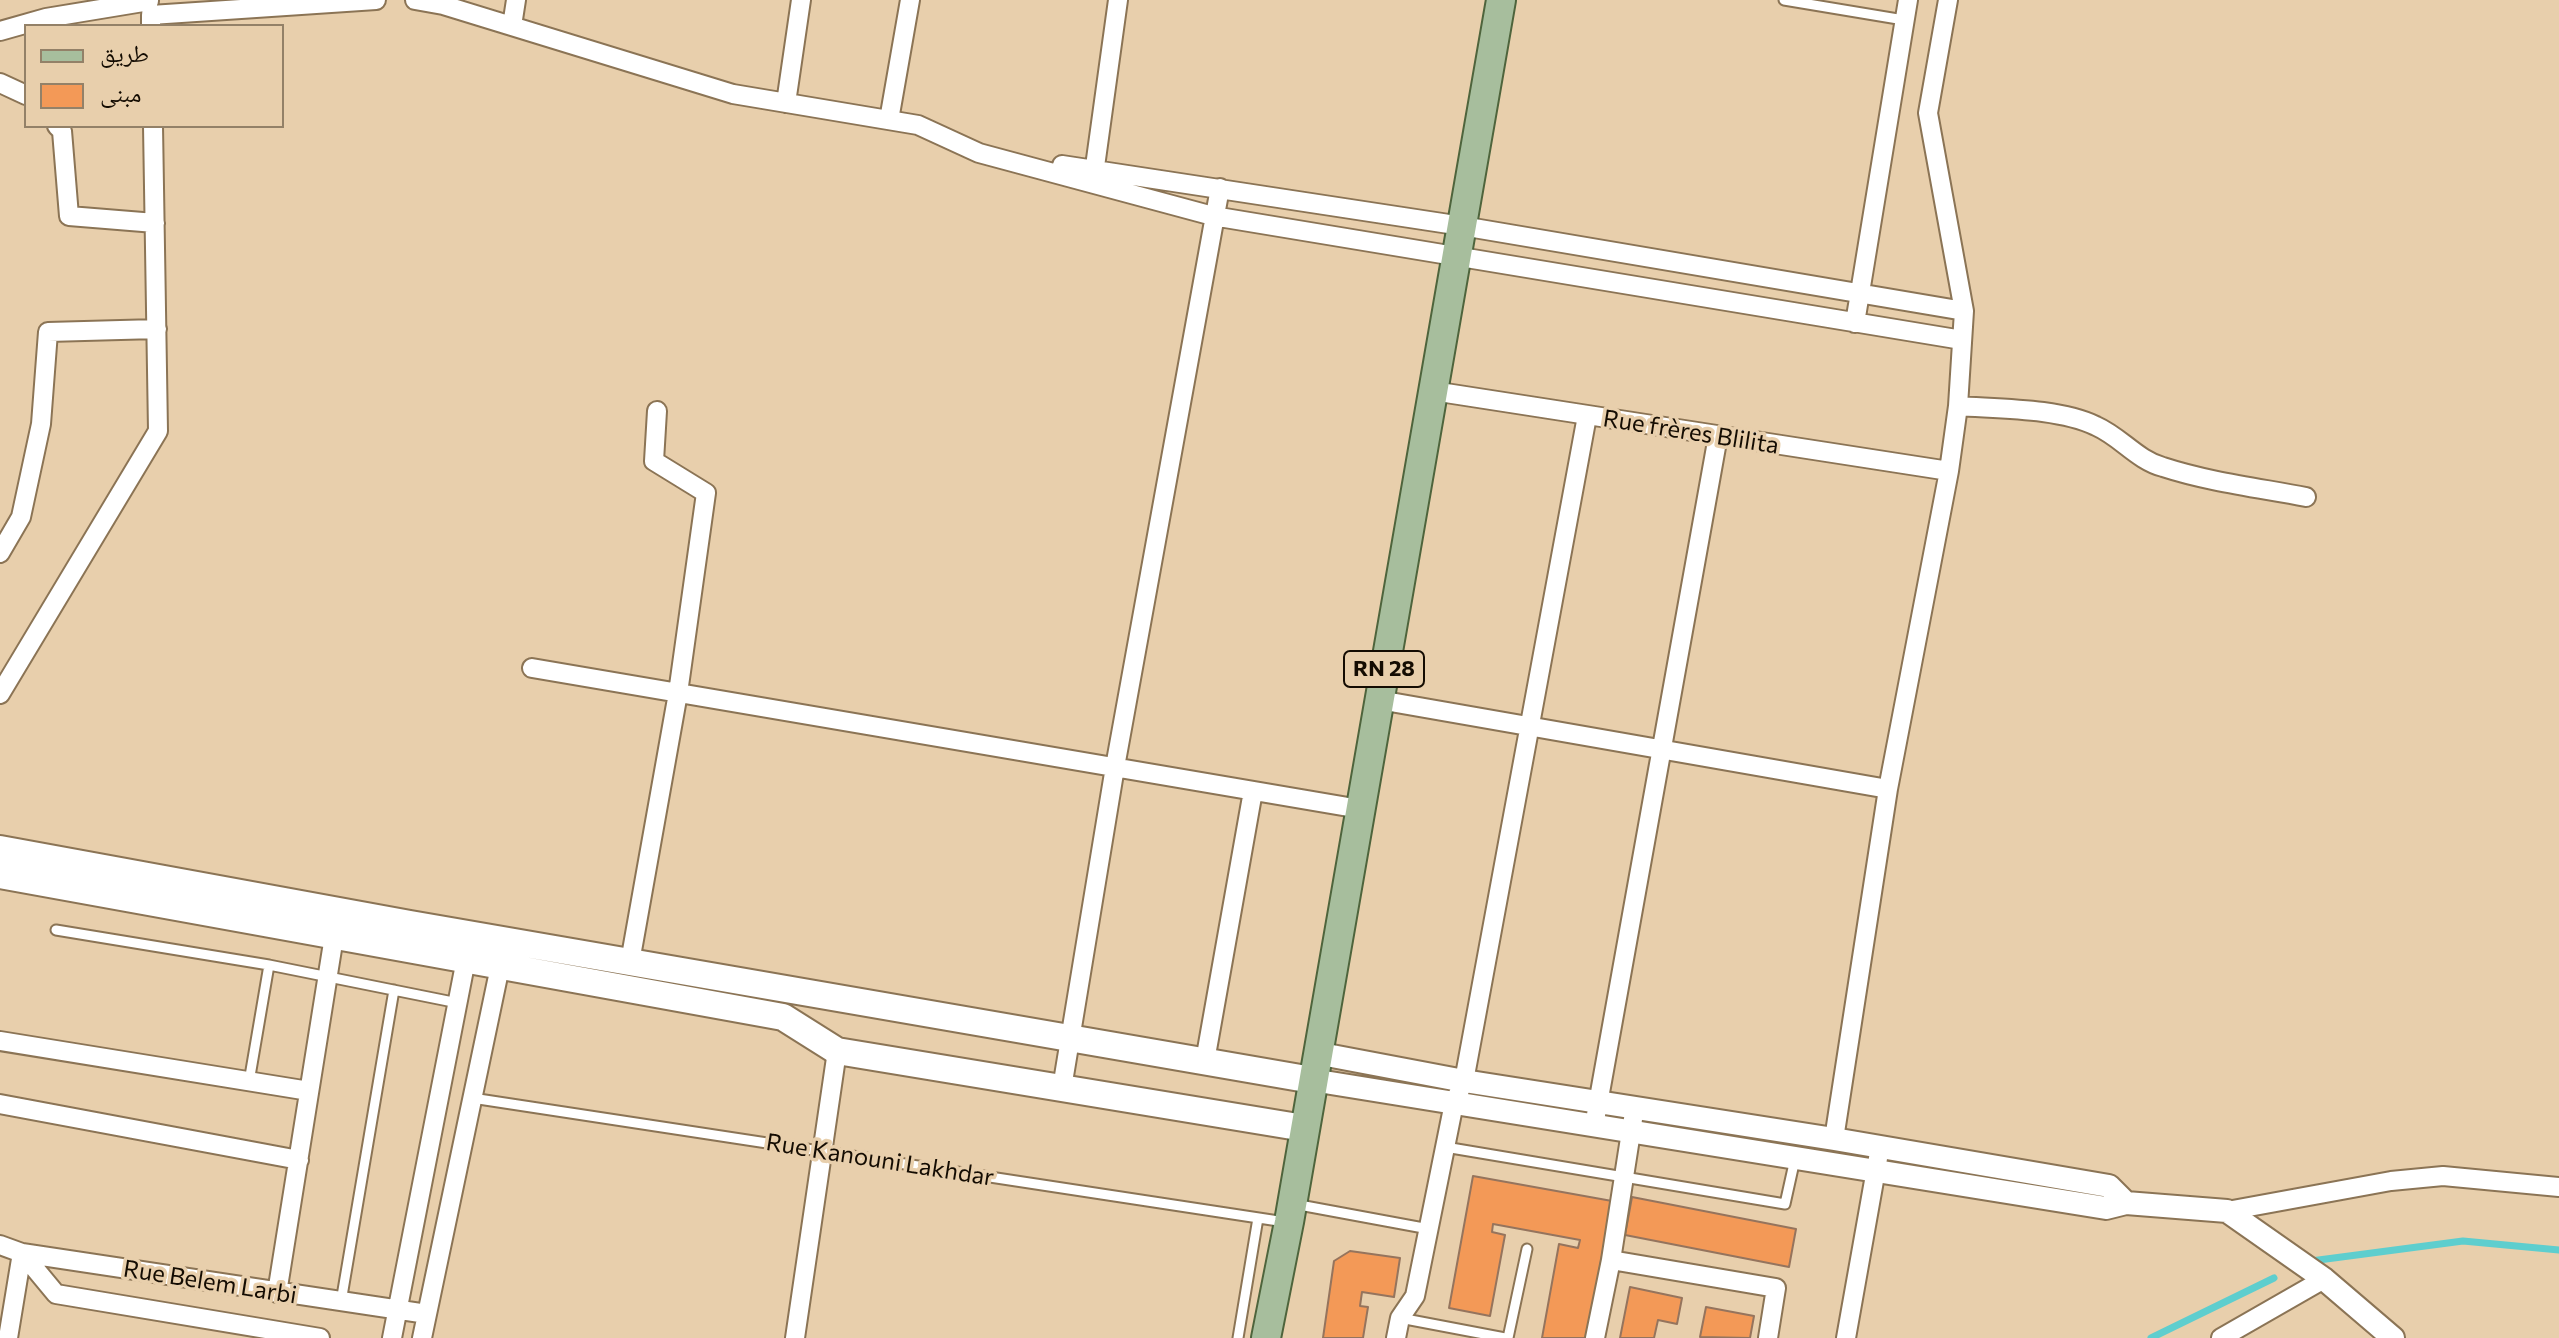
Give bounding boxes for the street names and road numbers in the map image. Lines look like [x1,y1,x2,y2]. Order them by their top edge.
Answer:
street label: Rue frères Blilita [1601,404,1781,460]
road number: RN 28 [1344,651,1424,687]
street label: Rue Kanouni Lakhdar [764,1128,996,1192]
street label: Rue Belem Larbi [121,1254,299,1310]

